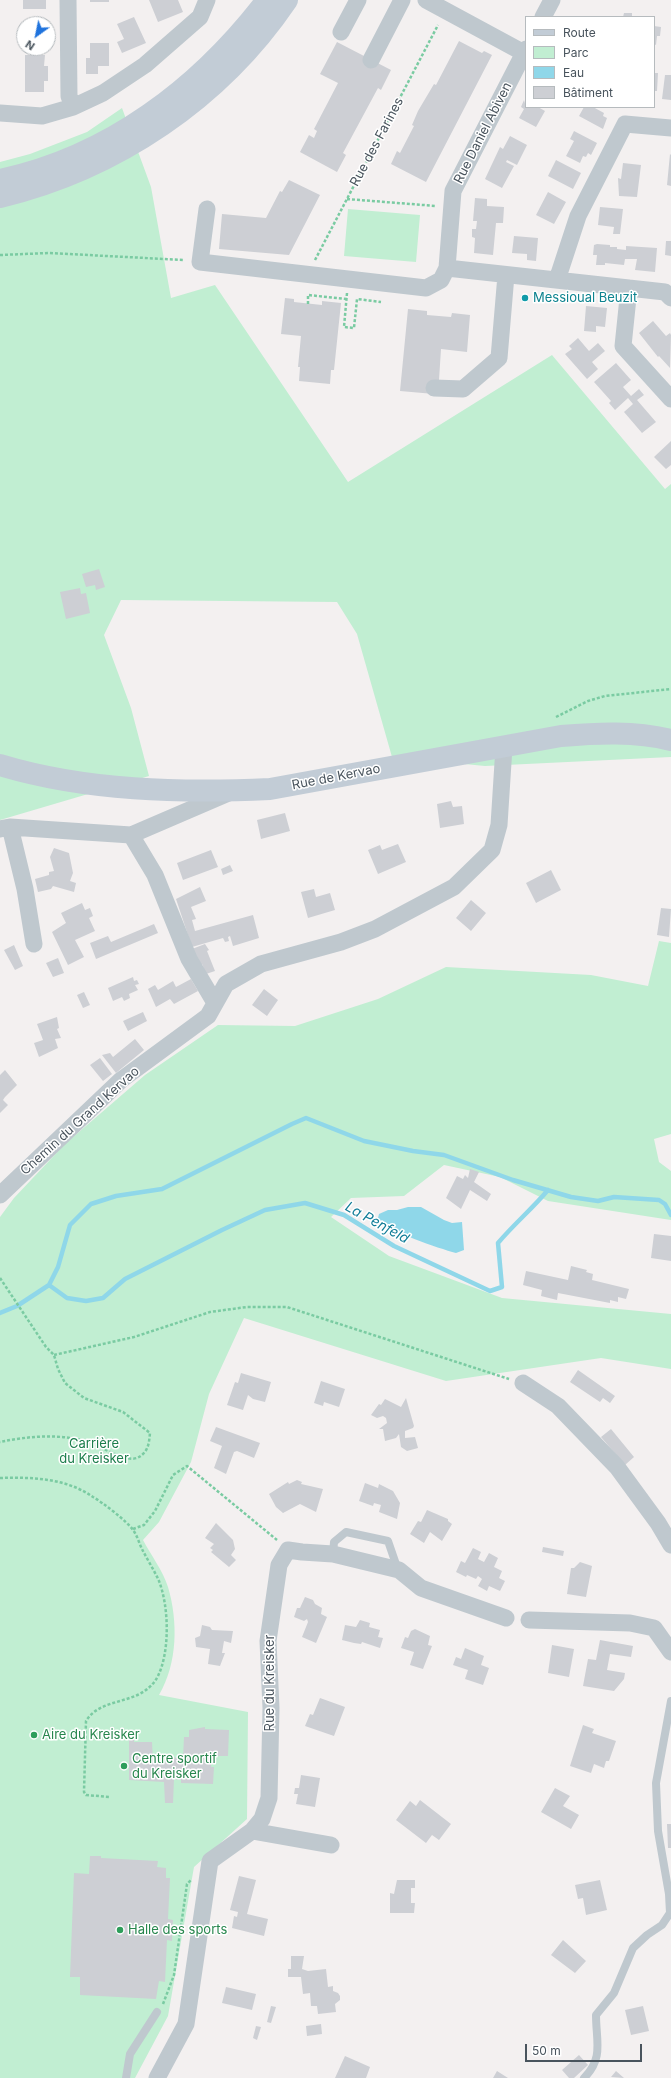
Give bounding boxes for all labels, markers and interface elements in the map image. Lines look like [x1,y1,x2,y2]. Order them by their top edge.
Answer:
north arrow [16,16,56,56]
legend [525,16,655,108]
text: Route [563,25,596,40]
text: N [23,37,37,53]
text: Parc [563,45,589,60]
text: Eau [563,65,584,80]
street label: Rue Daniel Abiven [451,80,515,186]
text: Bâtiment [563,85,613,100]
street label: Rue des Farines [347,95,407,189]
place label: Messioual Beuzit [533,290,637,306]
marker: Messioual Beuzit [520,293,530,303]
street label: Rue de Kervao [290,761,382,793]
street label: Chemin du Grand Kervao [17,1064,143,1178]
water label: La Penfeld [342,1199,412,1247]
park label: Carrière du Kreisker [59,1436,129,1467]
street label: Rue du Kreisker [262,1635,278,1731]
place label: Aire du Kreisker [42,1727,140,1743]
marker: Aire du Kreisker [29,1730,39,1740]
place label: Centre sportif du Kreisker [132,1751,217,1782]
marker: Centre sportif du Kreisker [119,1761,129,1771]
place label: Halle des sports [128,1922,227,1938]
marker: Halle des sports [115,1925,125,1935]
scale bar [527,2036,644,2062]
text: 50 m [532,2043,561,2058]

